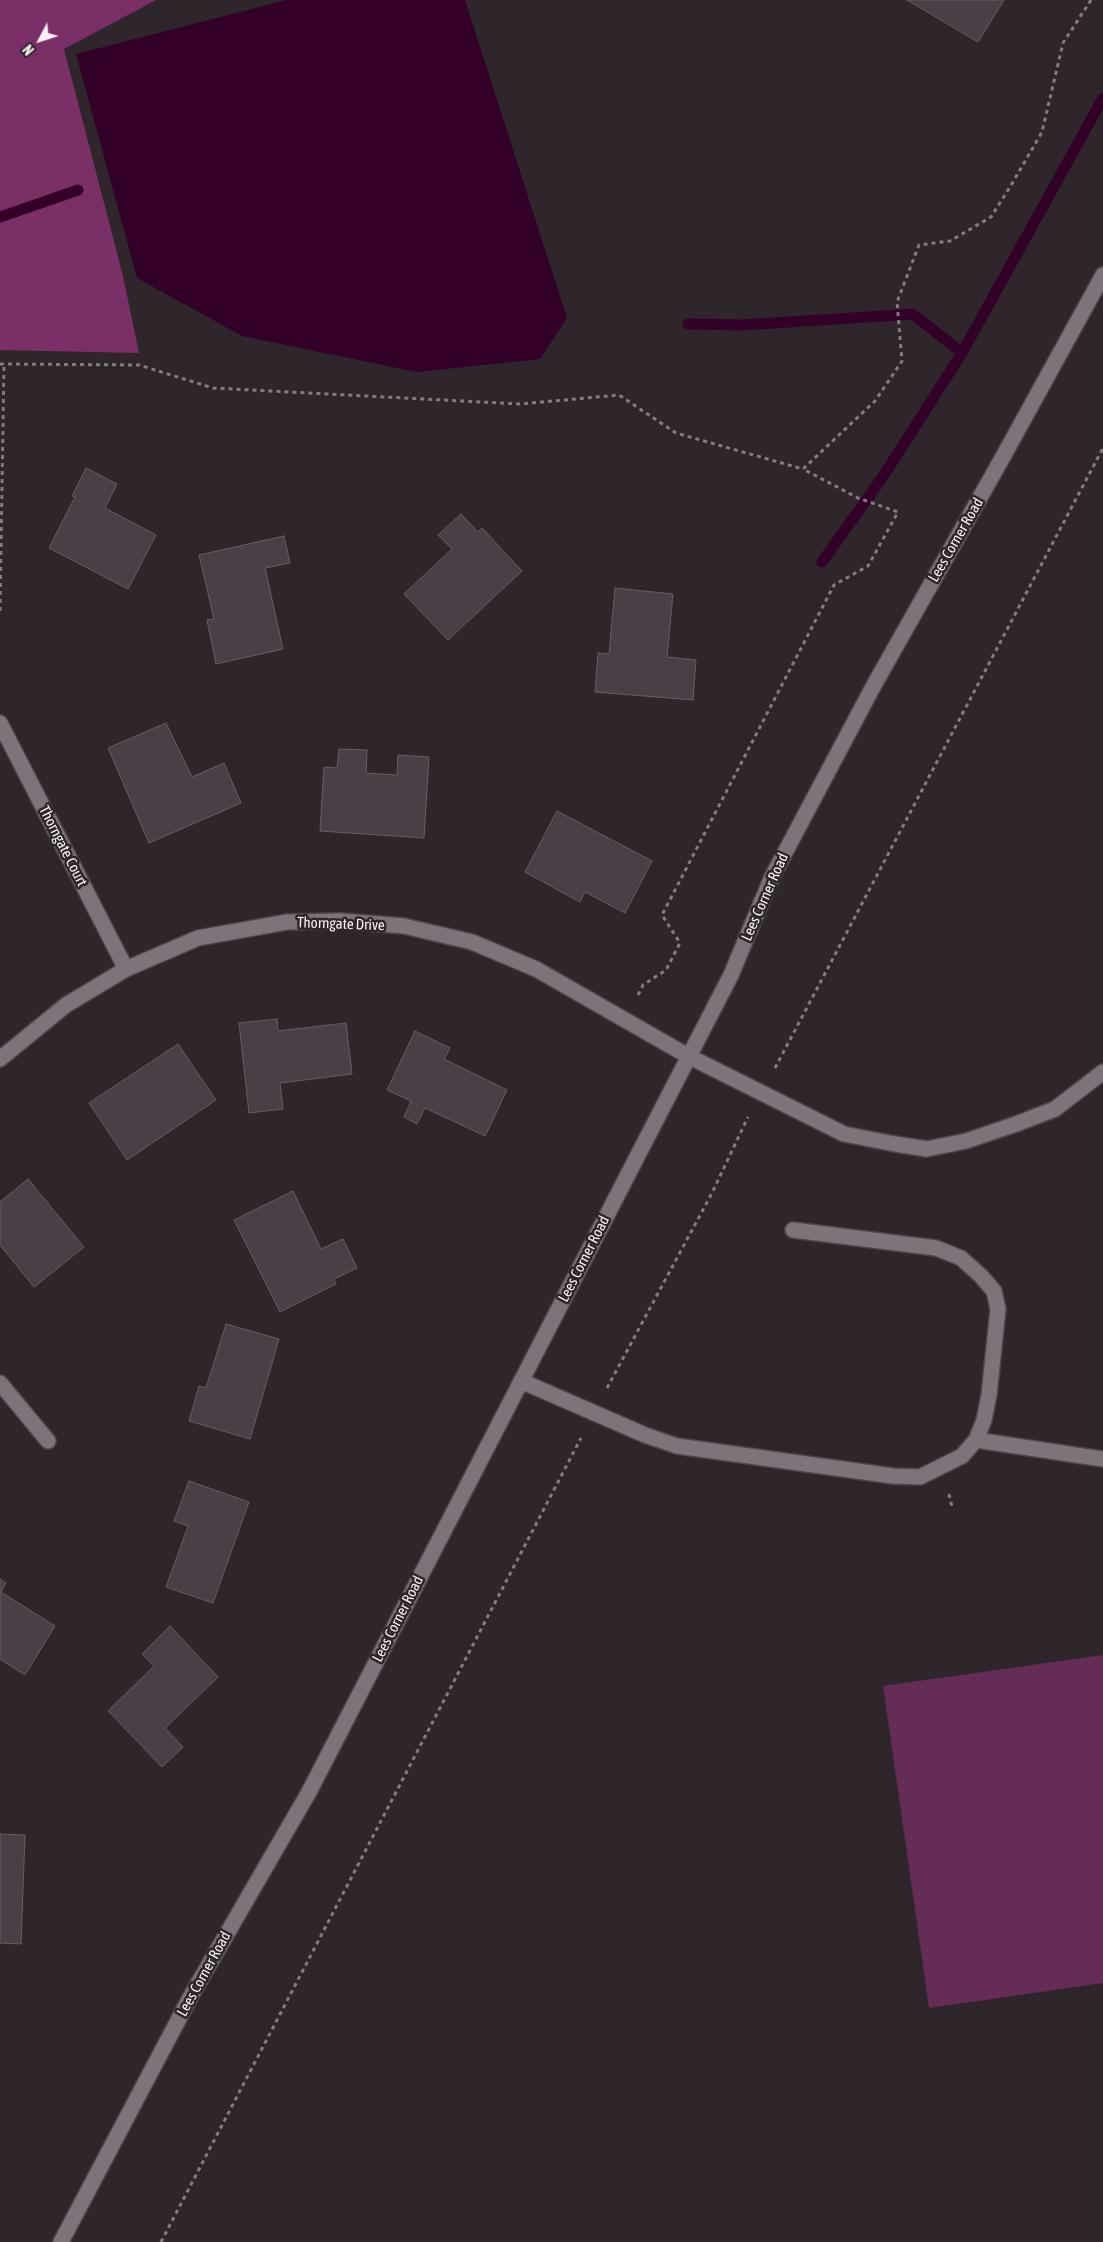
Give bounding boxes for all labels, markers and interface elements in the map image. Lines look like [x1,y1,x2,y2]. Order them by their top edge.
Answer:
north arrow [15,15,65,65]
text: N [20,41,37,58]
street label: Lees Corner Road [925,495,987,585]
street label: Thorngate Court [35,803,91,889]
street label: Lees Corner Road [738,850,792,944]
street label: Thorngate Drive [297,913,385,935]
street label: Lees Corner Road [555,1213,613,1305]
street label: Lees Corner Road [369,1573,427,1665]
street label: Lees Corner Road [173,1928,235,2020]

